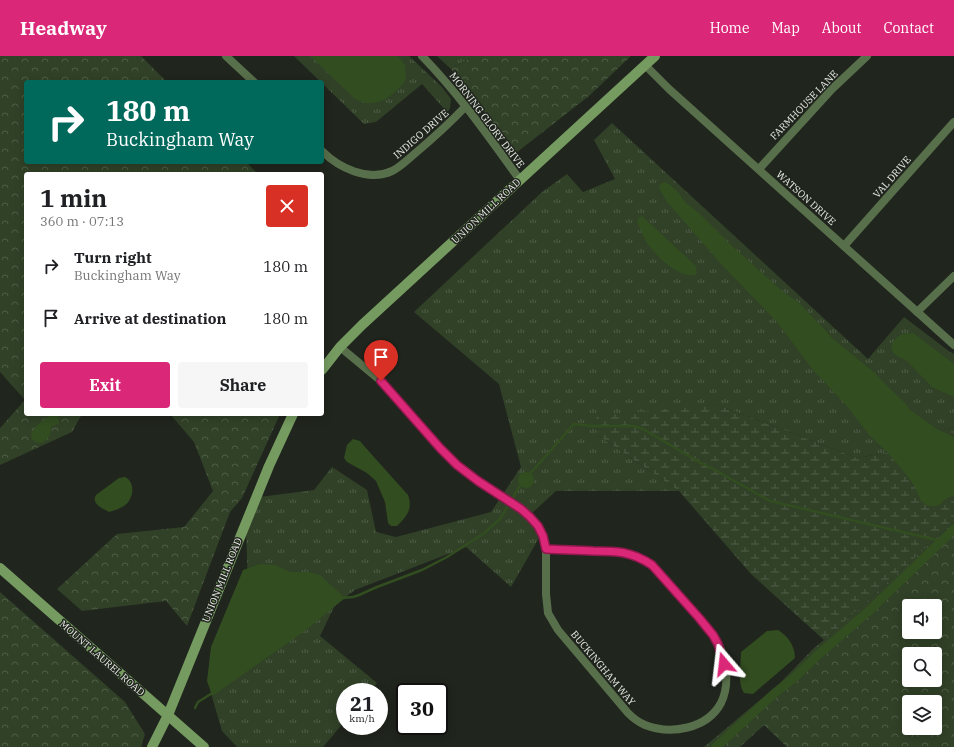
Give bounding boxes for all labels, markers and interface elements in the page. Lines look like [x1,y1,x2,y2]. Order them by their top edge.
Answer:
text: Headway [20,16,107,40]
text: Home [710,19,749,37]
text: Map [771,19,800,37]
text: About [822,19,861,37]
text: Contact [883,19,934,37]
street label: FARMHOUSE LANE [767,67,841,143]
street label: MORNING GLORY DRIVE [447,70,527,170]
text: 180 m [106,92,190,129]
icon: right [40,96,92,148]
street label: INDIGO DRIVE [391,106,451,162]
text: Buckingham Way [106,128,254,151]
street label: VAL DRIVE [870,153,914,201]
street label: WATSON DRIVE [774,168,838,228]
street label: UNION MILL ROAD [449,176,523,246]
text: 1 min [40,182,107,214]
button: close [266,185,308,227]
text: 360 m · 07:13 [40,213,124,230]
text: Turn right [74,248,152,267]
icon: right [40,255,62,277]
text: 180 m [263,257,308,276]
text: Buckingham Way [74,267,181,284]
icon: arrive [40,307,62,329]
text: Arrive at destination [74,309,226,328]
text: 180 m [263,309,308,328]
pin [364,340,398,381]
icon: arrive [370,346,392,368]
button: Exit [40,362,170,408]
button: Share [178,362,308,408]
street label: UNION MILL ROAD [199,536,245,624]
map controls [902,599,942,735]
button: sound [902,599,942,639]
street label: MOUNT LAUREL ROAD [57,617,147,699]
street label: BUCKINGHAM WAY [568,628,639,709]
position arrow [703,643,745,685]
button: search [902,647,942,687]
speed limit sign: 30 [396,683,448,735]
text: 21 [350,690,374,717]
button: layers [902,695,942,735]
text: km/h [349,712,375,725]

